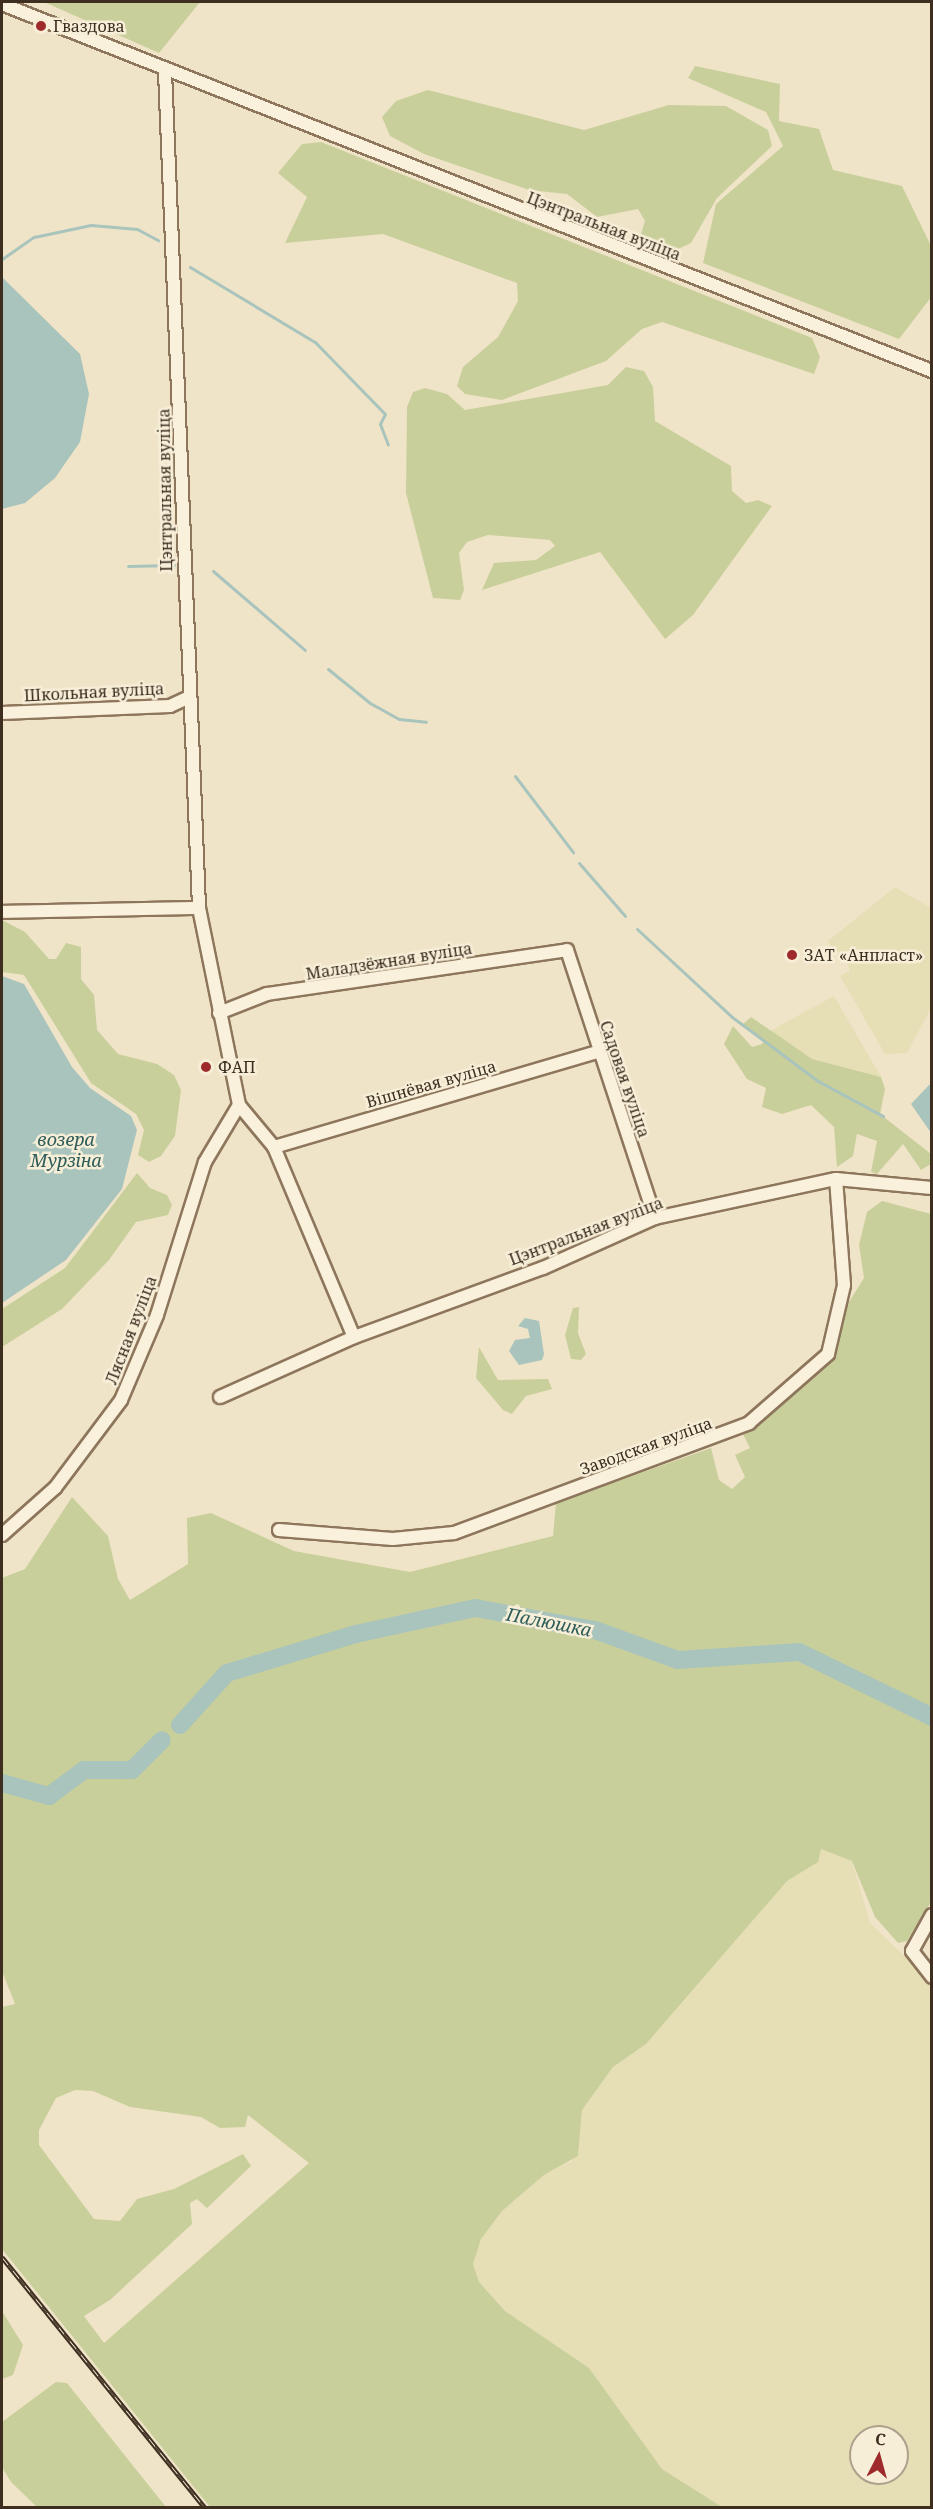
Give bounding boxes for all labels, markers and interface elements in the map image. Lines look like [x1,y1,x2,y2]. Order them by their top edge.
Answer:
place label: Гваздова [53,16,125,36]
marker: Гваздова [34,19,48,33]
street label: Цэнтральная вуліца [524,188,684,264]
street label: Цэнтральная вуліца [154,408,176,572]
street label: Школьная вуліца [23,679,165,705]
street label: Маладзёжная вуліца [304,938,474,984]
place label: ЗАТ «Анпласт» [804,945,923,965]
marker: ЗАТ «Анпласт» [785,948,799,962]
street label: Садовая вуліца [596,1018,654,1140]
street label: Вішнёвая вуліца [364,1056,498,1112]
place label: ФАП [218,1057,256,1077]
marker: ФАП [199,1060,213,1074]
water label: возера Мурзіна [30,1129,102,1172]
street label: Цэнтральная вуліца [506,1193,666,1269]
street label: Лясная вуліца [101,1273,161,1387]
street label: Заводская вуліца [577,1413,715,1479]
water label: Палюшка [505,1603,593,1641]
north arrow [849,2425,909,2485]
text: С [874,2428,887,2451]

